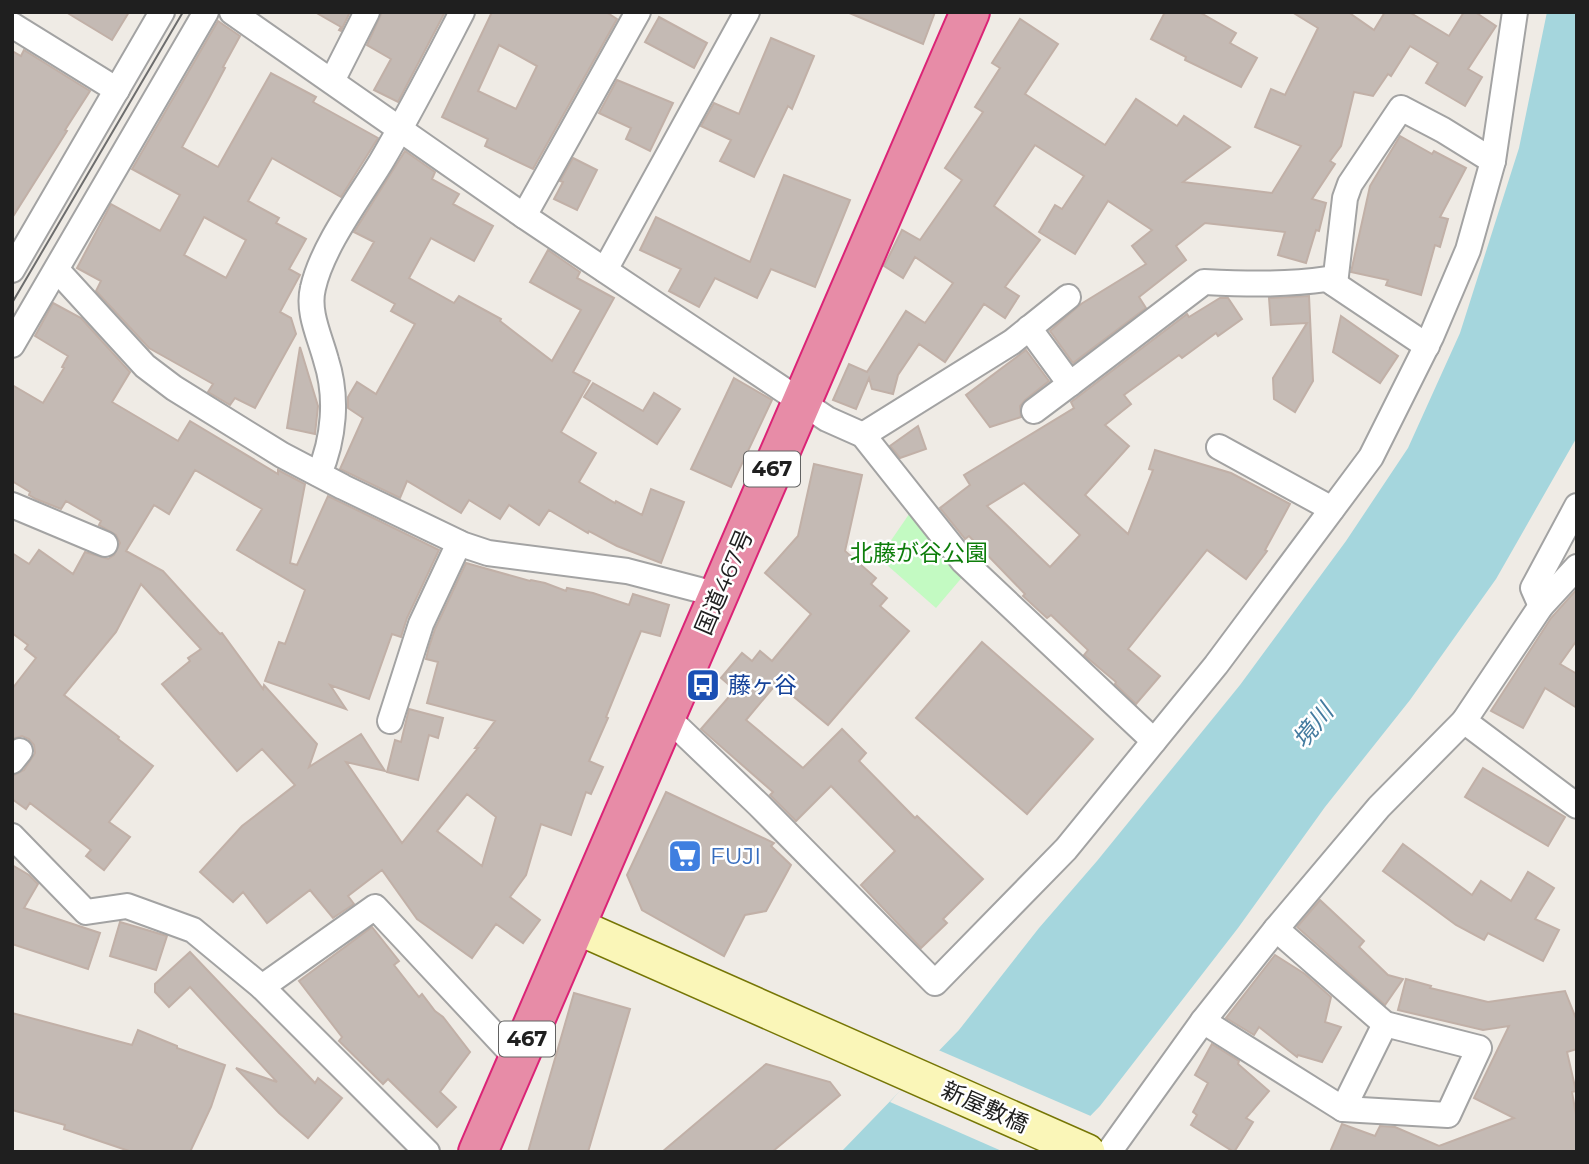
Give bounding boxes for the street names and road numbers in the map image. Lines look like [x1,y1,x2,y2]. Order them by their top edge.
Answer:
road number: 467 [744,452,800,486]
street label: 国道467号 [689,525,759,639]
road number: 467 [499,1021,555,1056]
street label: 新屋敷橋 [937,1076,1033,1138]

